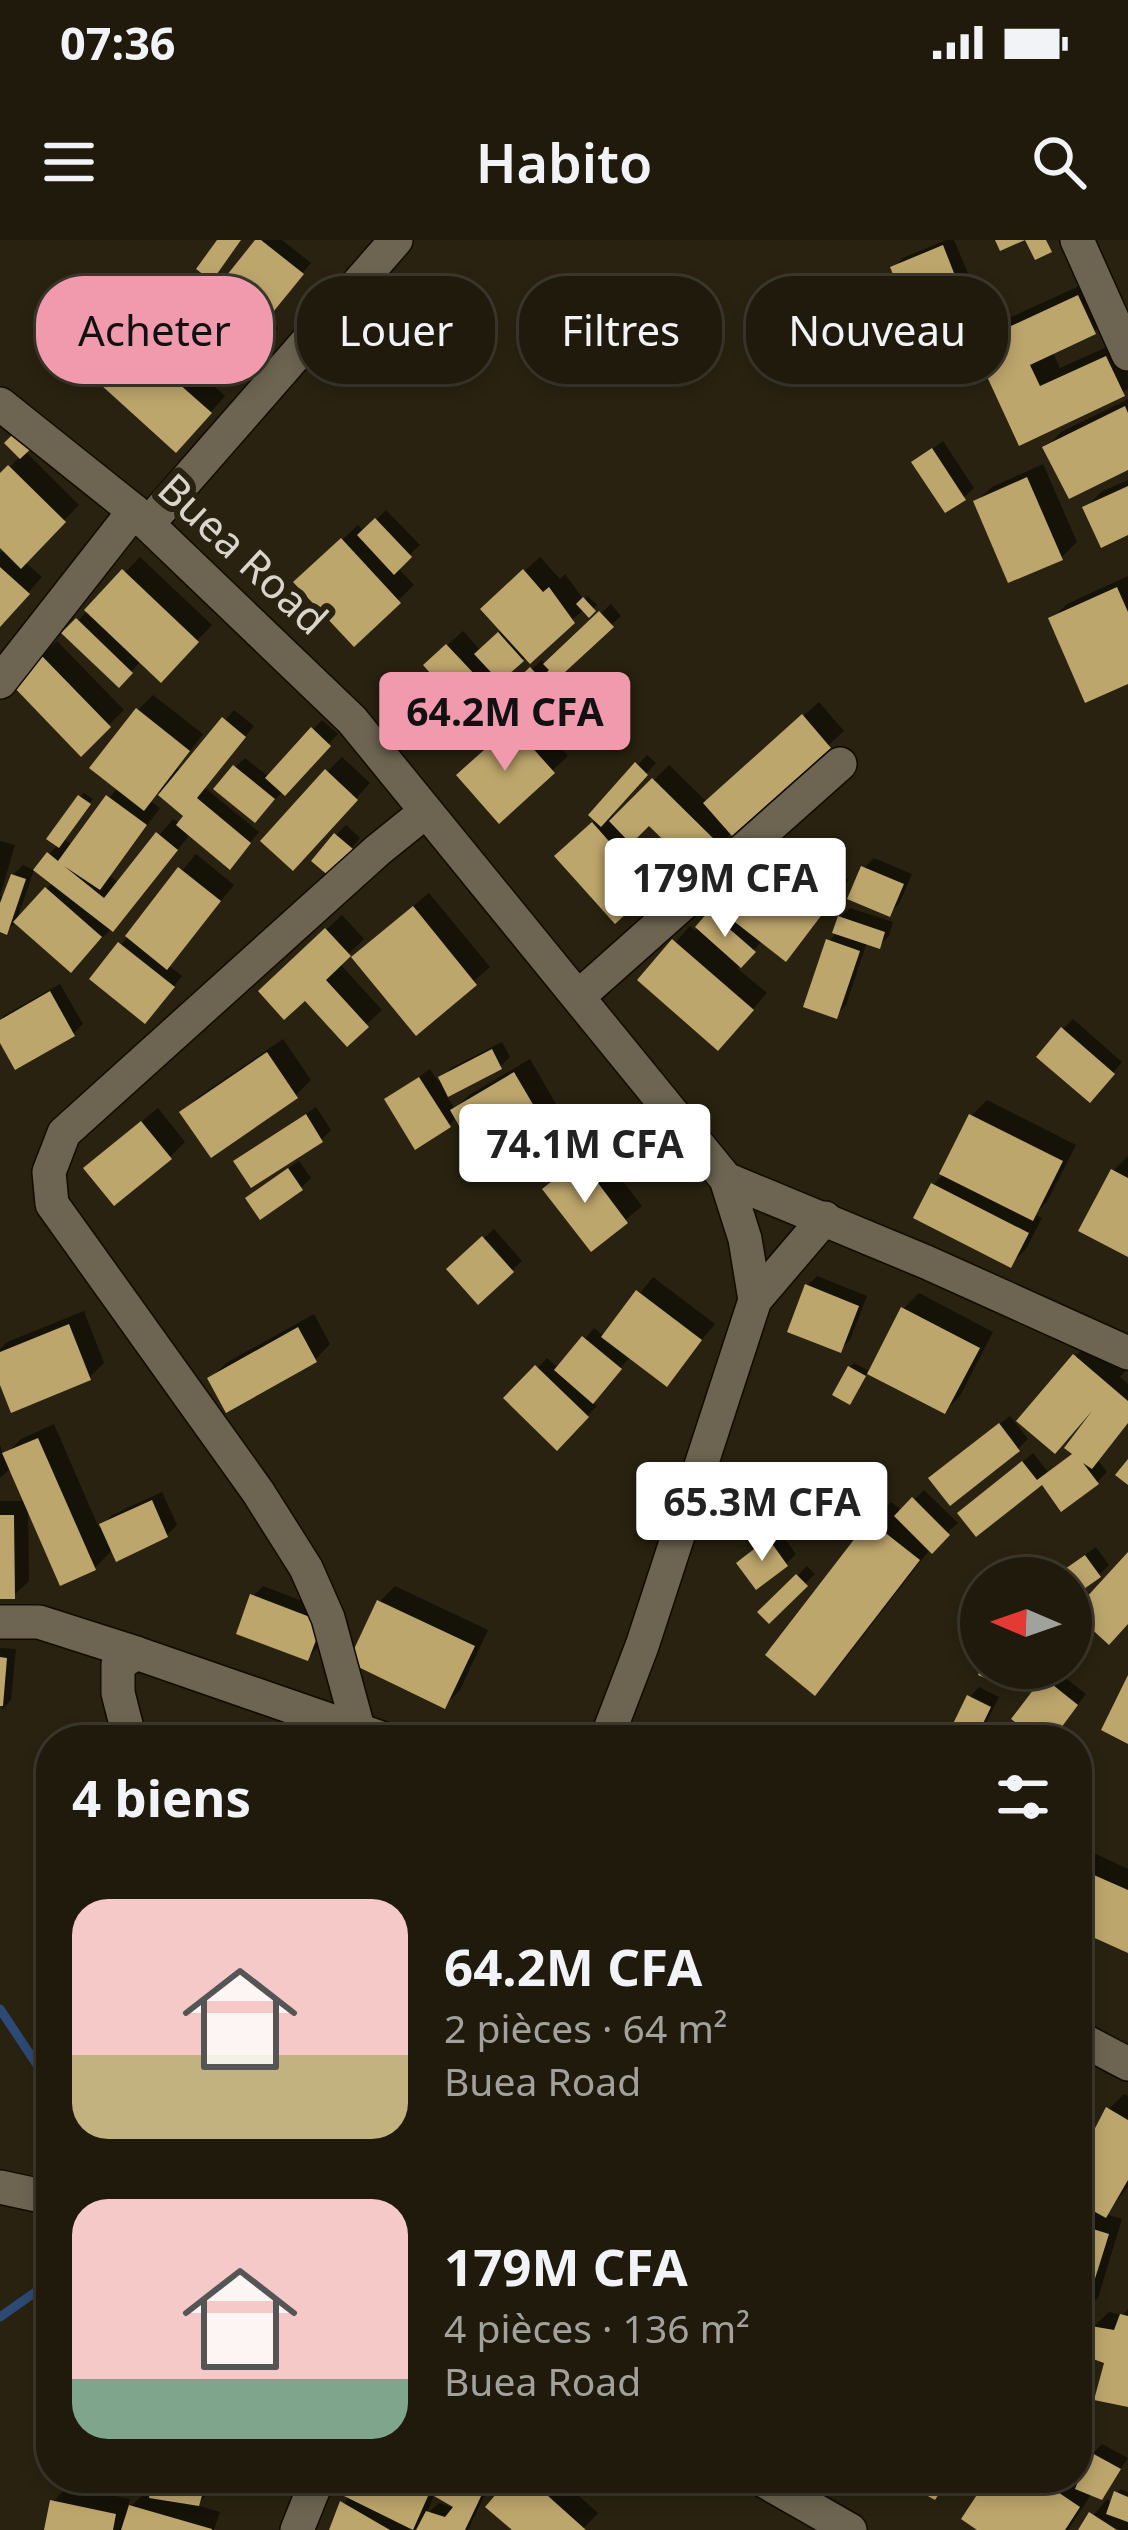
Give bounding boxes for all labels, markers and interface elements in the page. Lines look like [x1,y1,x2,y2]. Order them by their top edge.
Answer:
text: 07:36 [60,12,176,73]
text: Habito [476,125,652,199]
icon: menu [36,129,102,195]
icon: search [1026,129,1092,195]
chip: Acheter [36,276,273,384]
chip: Louer [297,276,495,384]
chip: Filtres [519,276,722,384]
chip: Nouveau [746,276,1008,384]
street label: Buea Road [147,460,341,646]
pin: 64.2M CFA [368,672,642,774]
text: 64.2M CFA [406,684,604,737]
pin: 179M CFA [601,838,849,940]
text: 179M CFA [632,850,818,903]
pin: 74.1M CFA [448,1104,722,1206]
text: 74.1M CFA [486,1116,684,1169]
pin: 65.3M CFA [625,1462,899,1564]
text: 65.3M CFA [663,1474,861,1527]
north arrow [960,1557,1092,1689]
map controls [960,1557,1092,1689]
text: 4 biens [72,1762,251,1832]
icon: filters [990,1764,1056,1830]
text: 64.2M CFA [444,1931,702,2001]
icon: home [168,1947,312,2091]
text: 2 pièces · 64 m² [444,2001,728,2054]
text: Buea Road [444,2054,641,2107]
text: 179M CFA [444,2231,688,2301]
icon: home [168,2247,312,2391]
text: 4 pièces · 136 m² [444,2301,750,2354]
text: Buea Road [444,2354,641,2407]

